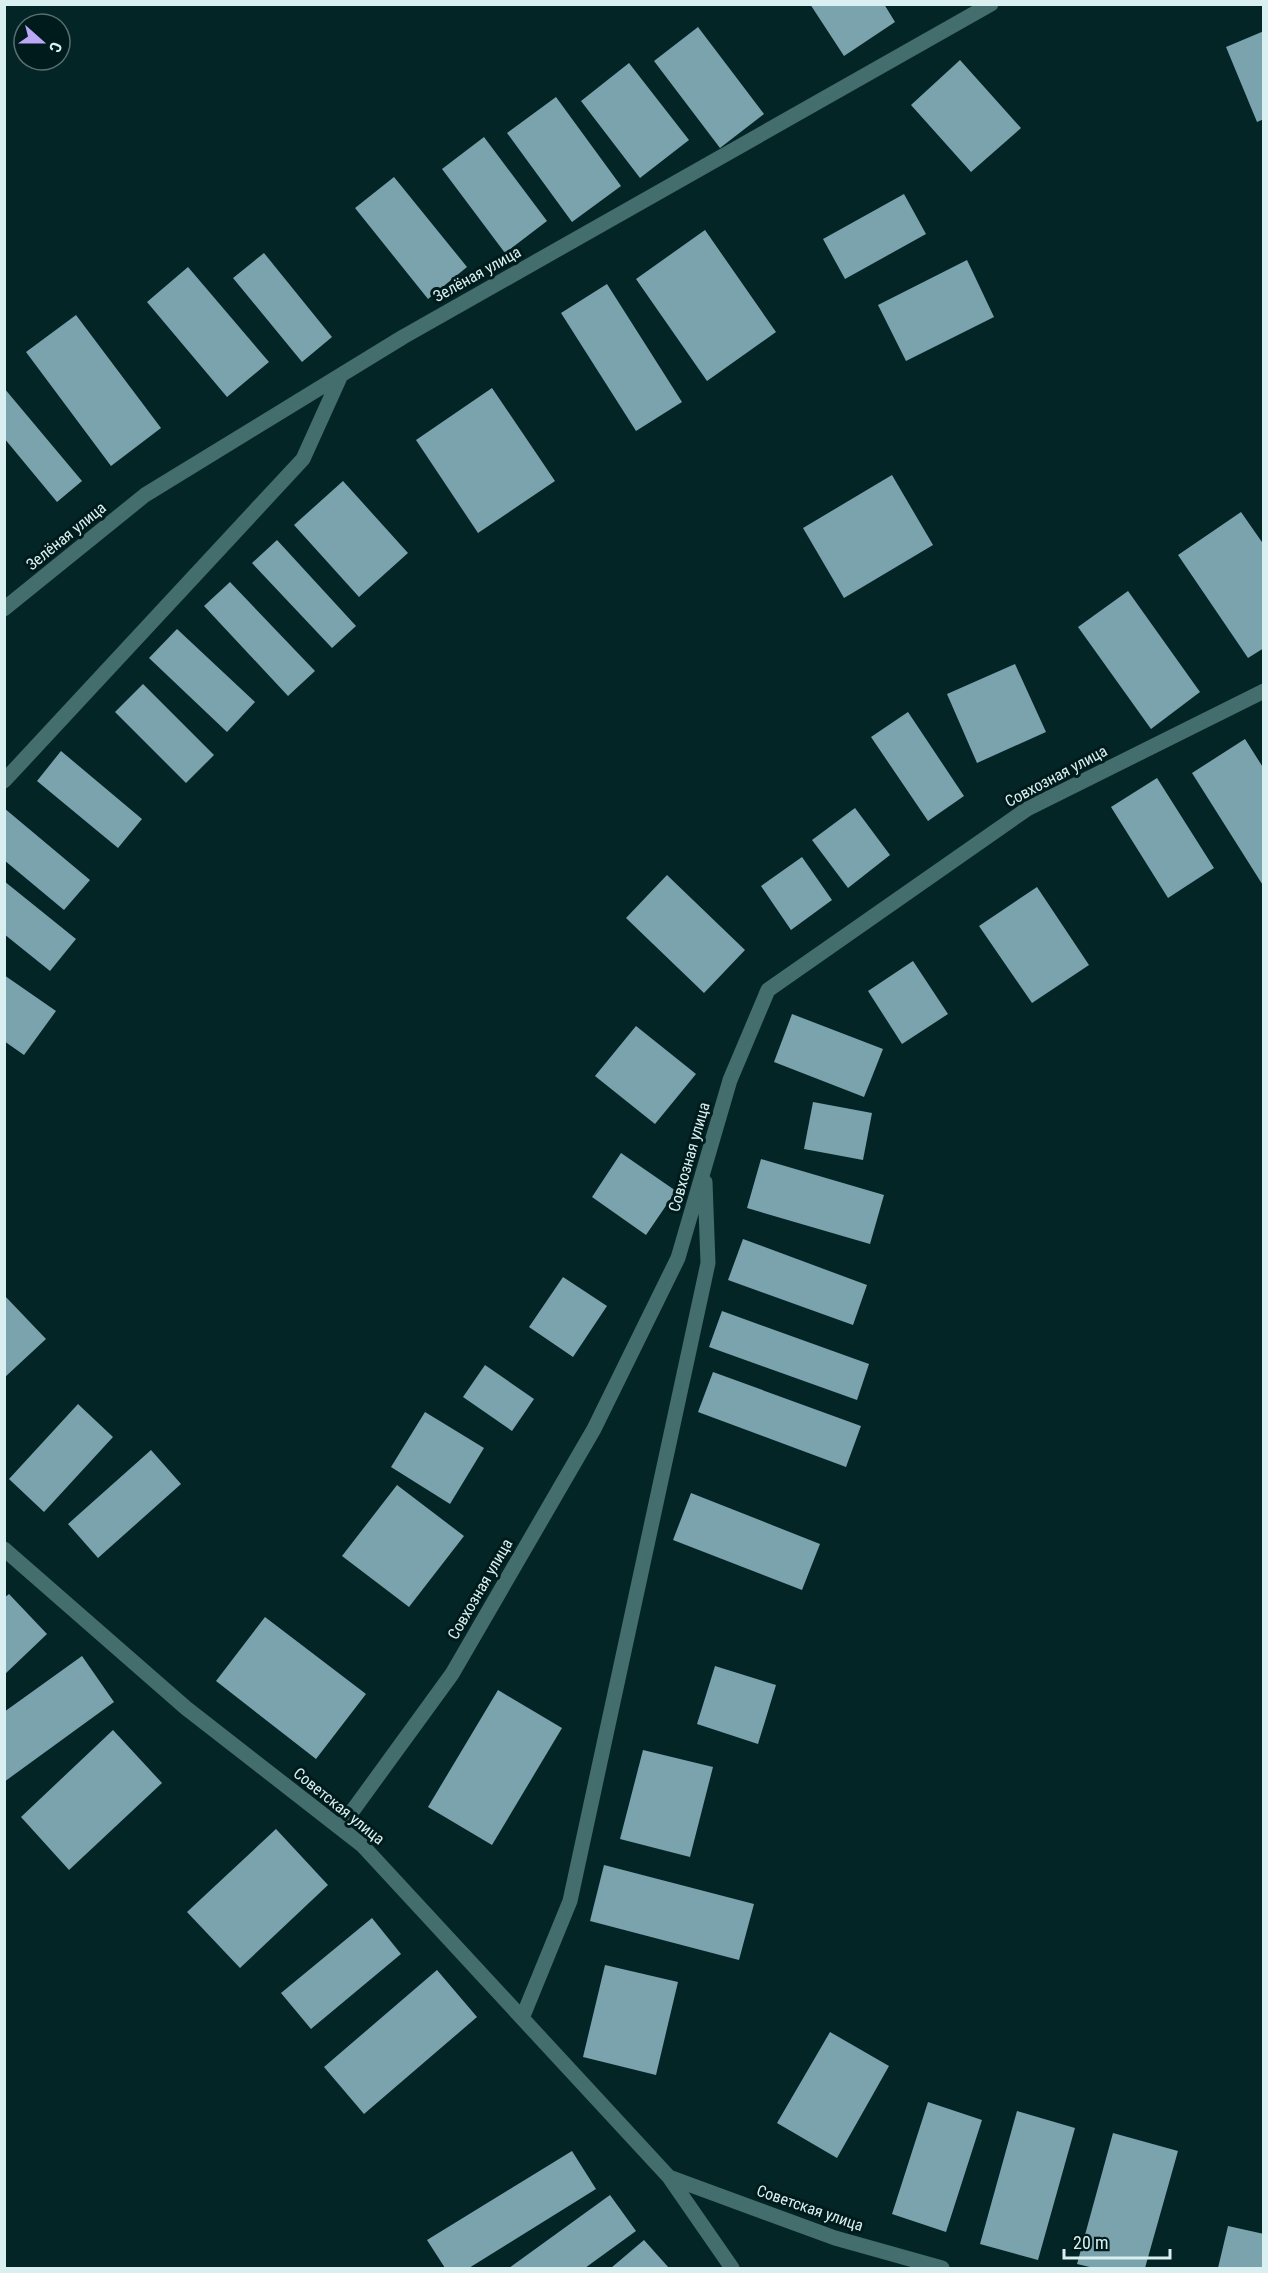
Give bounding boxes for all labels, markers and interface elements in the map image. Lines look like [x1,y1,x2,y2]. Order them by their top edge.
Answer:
north arrow [12,12,72,72]
text: С [45,40,66,55]
street label: Зелёная улица [430,242,524,306]
street label: Зелёная улица [22,498,110,574]
street label: Совхозная улица [1002,741,1110,811]
street label: Совхозная улица [664,1100,714,1214]
street label: Совхозная улица [443,1535,517,1643]
street label: Советская улица [290,1764,388,1848]
street label: Советская улица [754,2181,866,2235]
scale bar [1064,2222,1170,2260]
text: 20 m [1073,2232,1108,2253]

